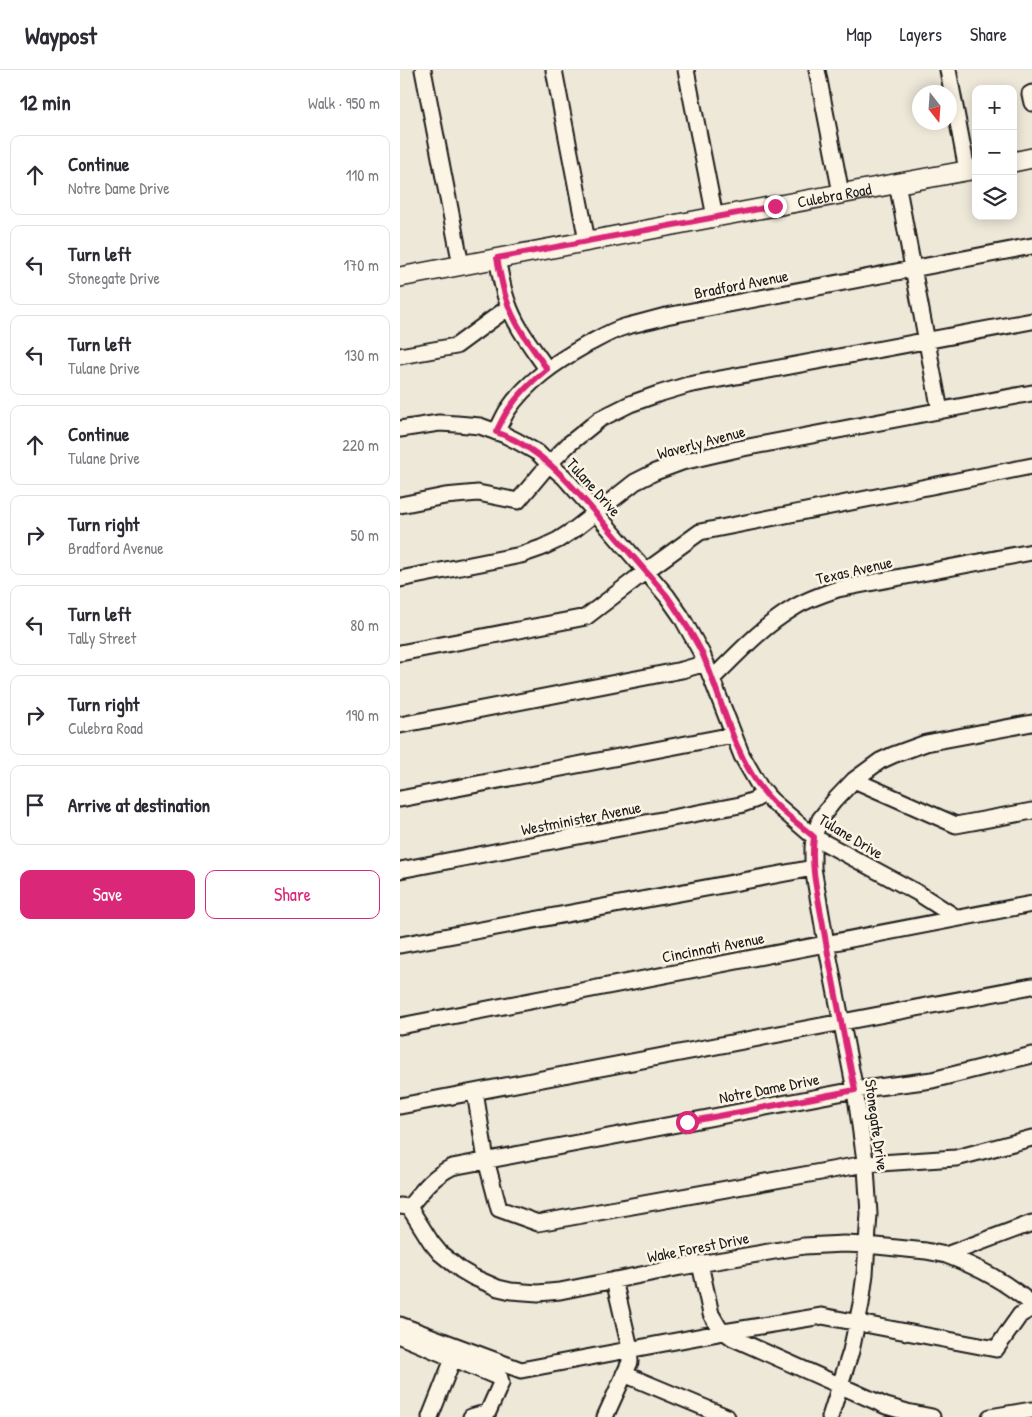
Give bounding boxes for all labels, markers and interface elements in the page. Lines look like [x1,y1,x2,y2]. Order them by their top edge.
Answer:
text: Waypost [25,19,97,51]
text: Map [846,22,872,47]
text: Layers [900,22,942,47]
text: Share [970,22,1007,47]
north arrow [912,85,957,130]
map controls [972,85,1017,220]
button: + [972,85,1017,130]
text: 12 min [20,88,71,117]
text: Walk · 950 m [308,92,380,114]
button: − [972,130,1017,175]
text: Continue [68,151,129,177]
icon: ahead [21,161,49,189]
text: 110 m [346,164,379,186]
button: layers [972,175,1017,220]
text: Notre Dame Drive [68,177,170,199]
street label: Culebra Road [796,177,873,213]
route end [764,195,787,218]
text: Turn left [68,241,131,267]
icon: left [21,251,49,279]
text: 170 m [344,254,379,276]
street label: Bradford Avenue [692,264,791,304]
text: Stonegate Drive [68,267,160,289]
text: Turn left [68,331,131,357]
icon: left [21,341,49,369]
text: 130 m [344,344,379,366]
text: Tulane Drive [68,357,140,379]
street label: Waverly Avenue [655,420,748,464]
text: Continue [68,421,129,447]
icon: ahead [21,431,49,459]
text: 220 m [342,434,379,456]
text: Tulane Drive [68,447,140,469]
street label: Tulane Drive [562,453,627,522]
text: Turn right [68,511,139,537]
icon: right [21,521,49,549]
text: 50 m [351,524,379,546]
text: Bradford Avenue [68,537,164,559]
street label: Texas Avenue [814,550,895,589]
text: Turn left [68,601,131,627]
icon: left [21,611,49,639]
text: 80 m [350,614,379,636]
text: Tally Street [68,627,136,649]
text: Turn right [68,691,139,717]
icon: right [21,701,49,729]
text: 190 m [346,704,379,726]
text: Culebra Road [68,717,143,739]
icon: arrive [21,791,49,819]
text: Arrive at destination [68,792,210,818]
street label: Westminister Avenue [519,795,643,840]
street label: Tulane Drive [815,808,888,864]
button: Save [20,870,195,919]
button: Share [205,870,380,919]
street label: Cincinnati Avenue [660,926,766,968]
street label: Notre Dame Drive [717,1067,822,1108]
street label: Stonegate Drive [860,1078,894,1173]
route start [676,1111,699,1134]
street label: Wake Forest Drive [645,1226,751,1268]

